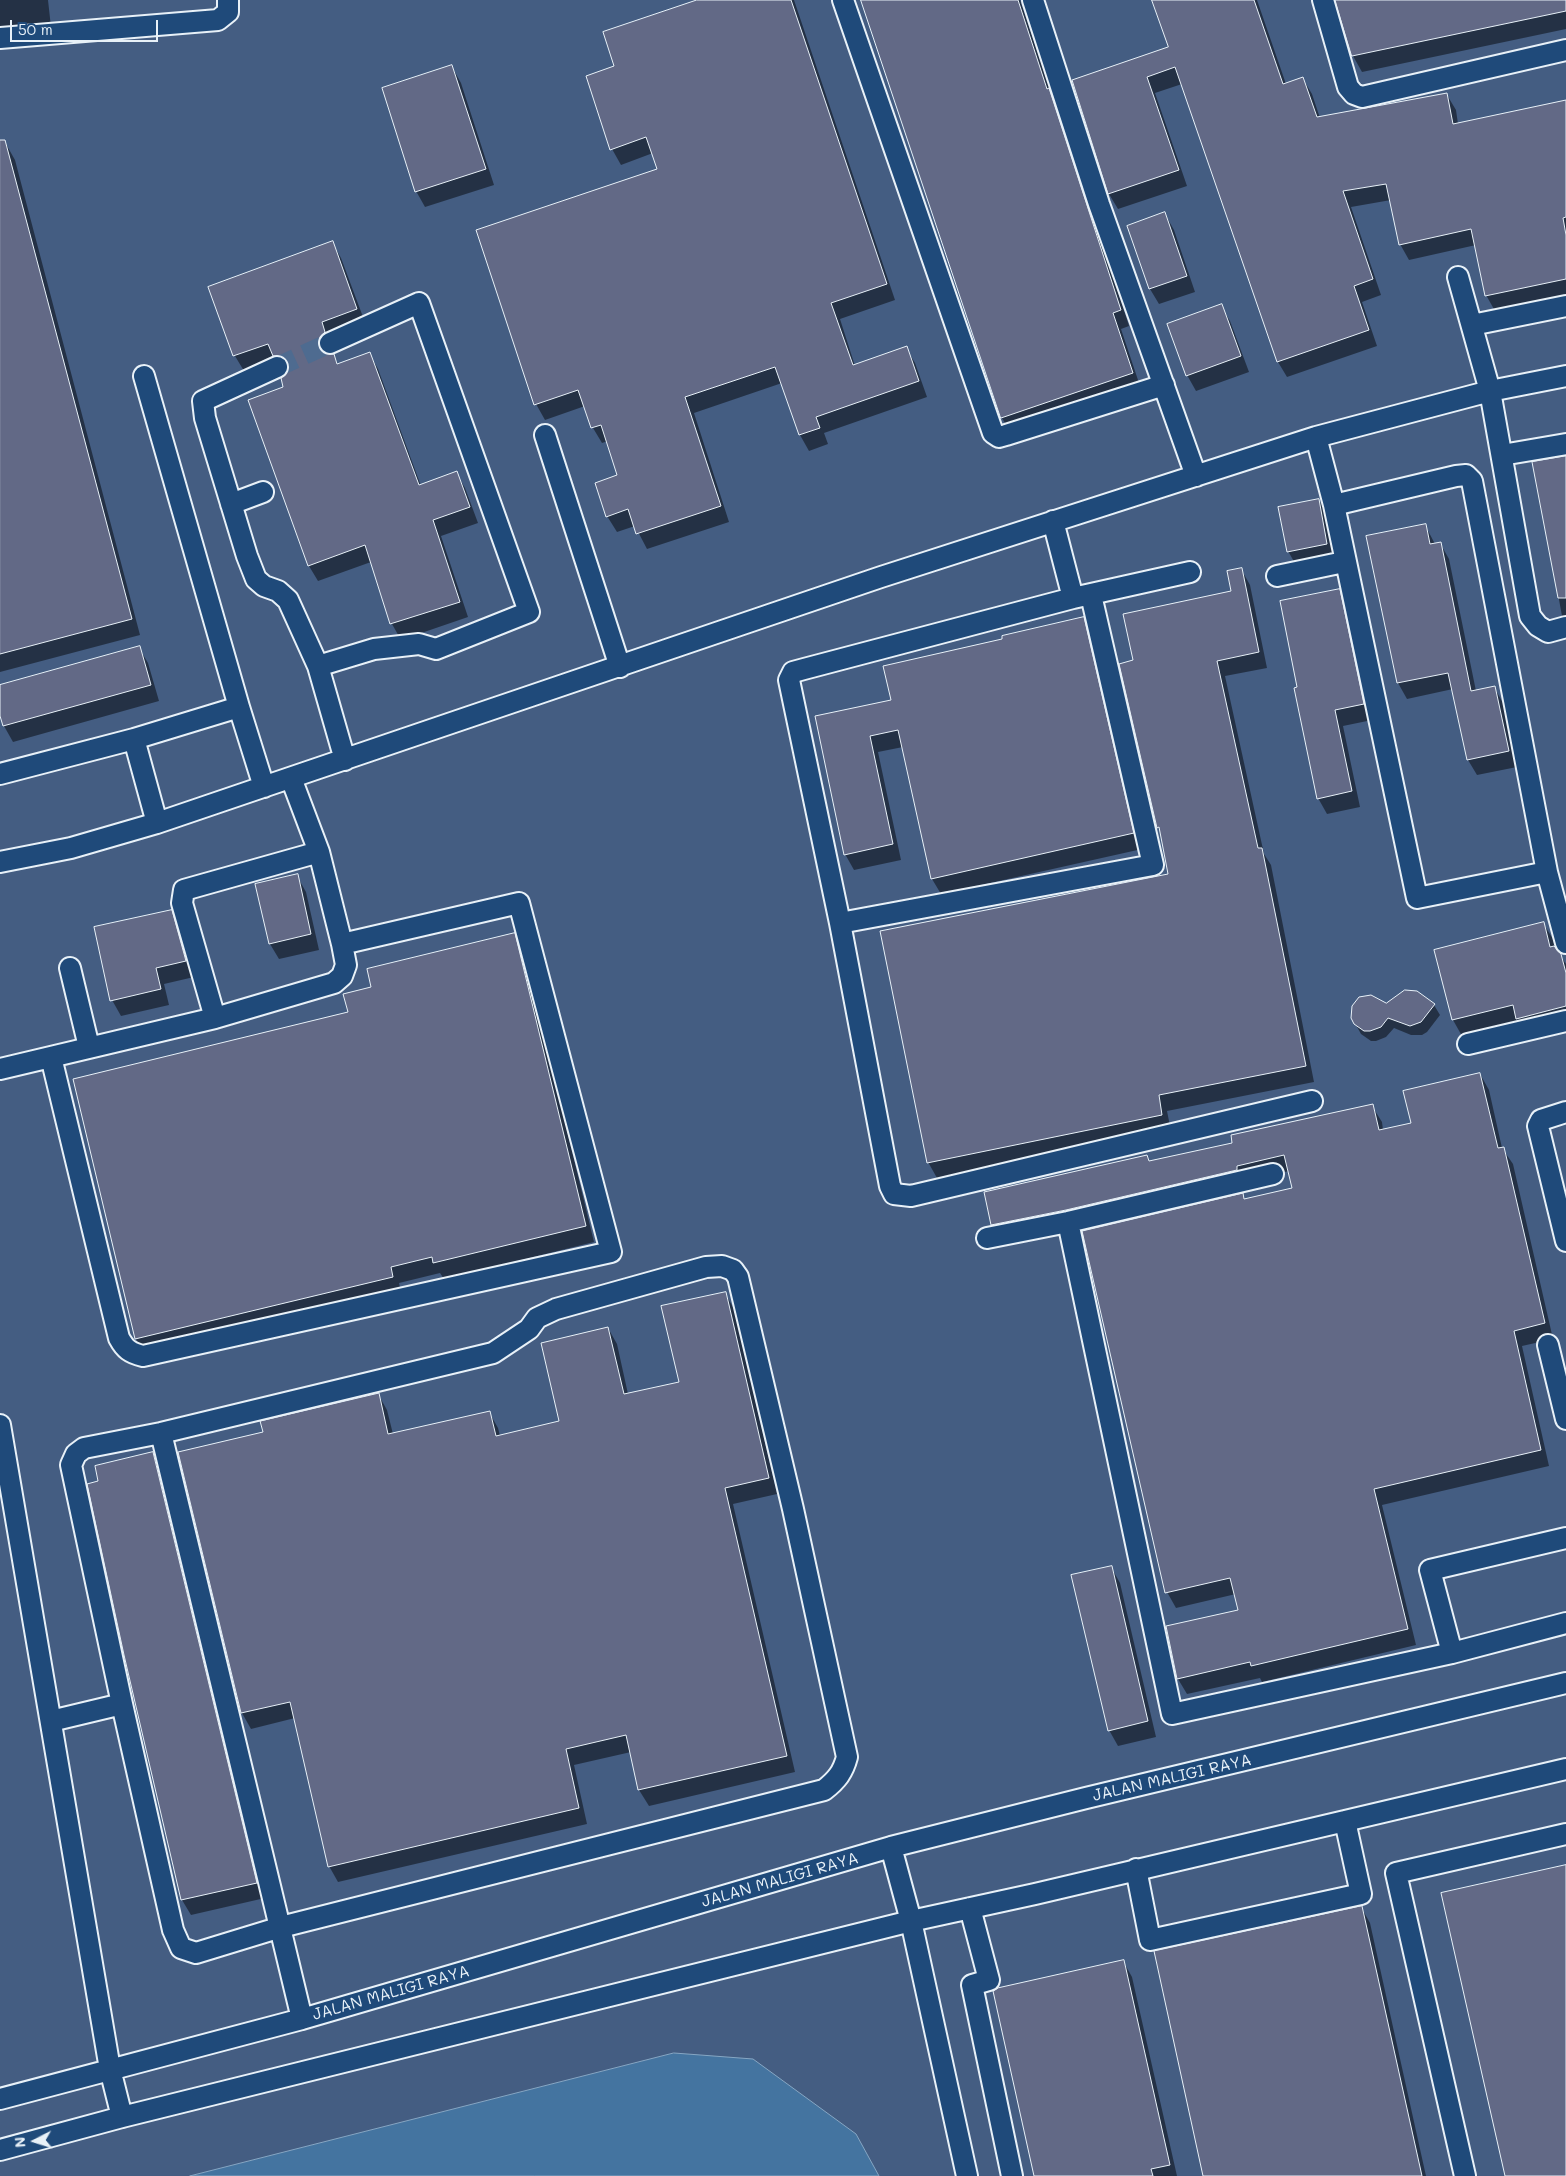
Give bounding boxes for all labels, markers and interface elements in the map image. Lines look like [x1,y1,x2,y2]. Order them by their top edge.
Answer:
scale bar [12,10,160,42]
text: 50 m [18,19,53,39]
street label: JALAN MALIGI RAYA [1091,1750,1253,1806]
street label: JALAN MALIGI RAYA [699,1848,861,1912]
street label: JALAN MALIGI RAYA [310,1961,472,2025]
north arrow [10,2116,60,2166]
text: N [10,2136,29,2148]

